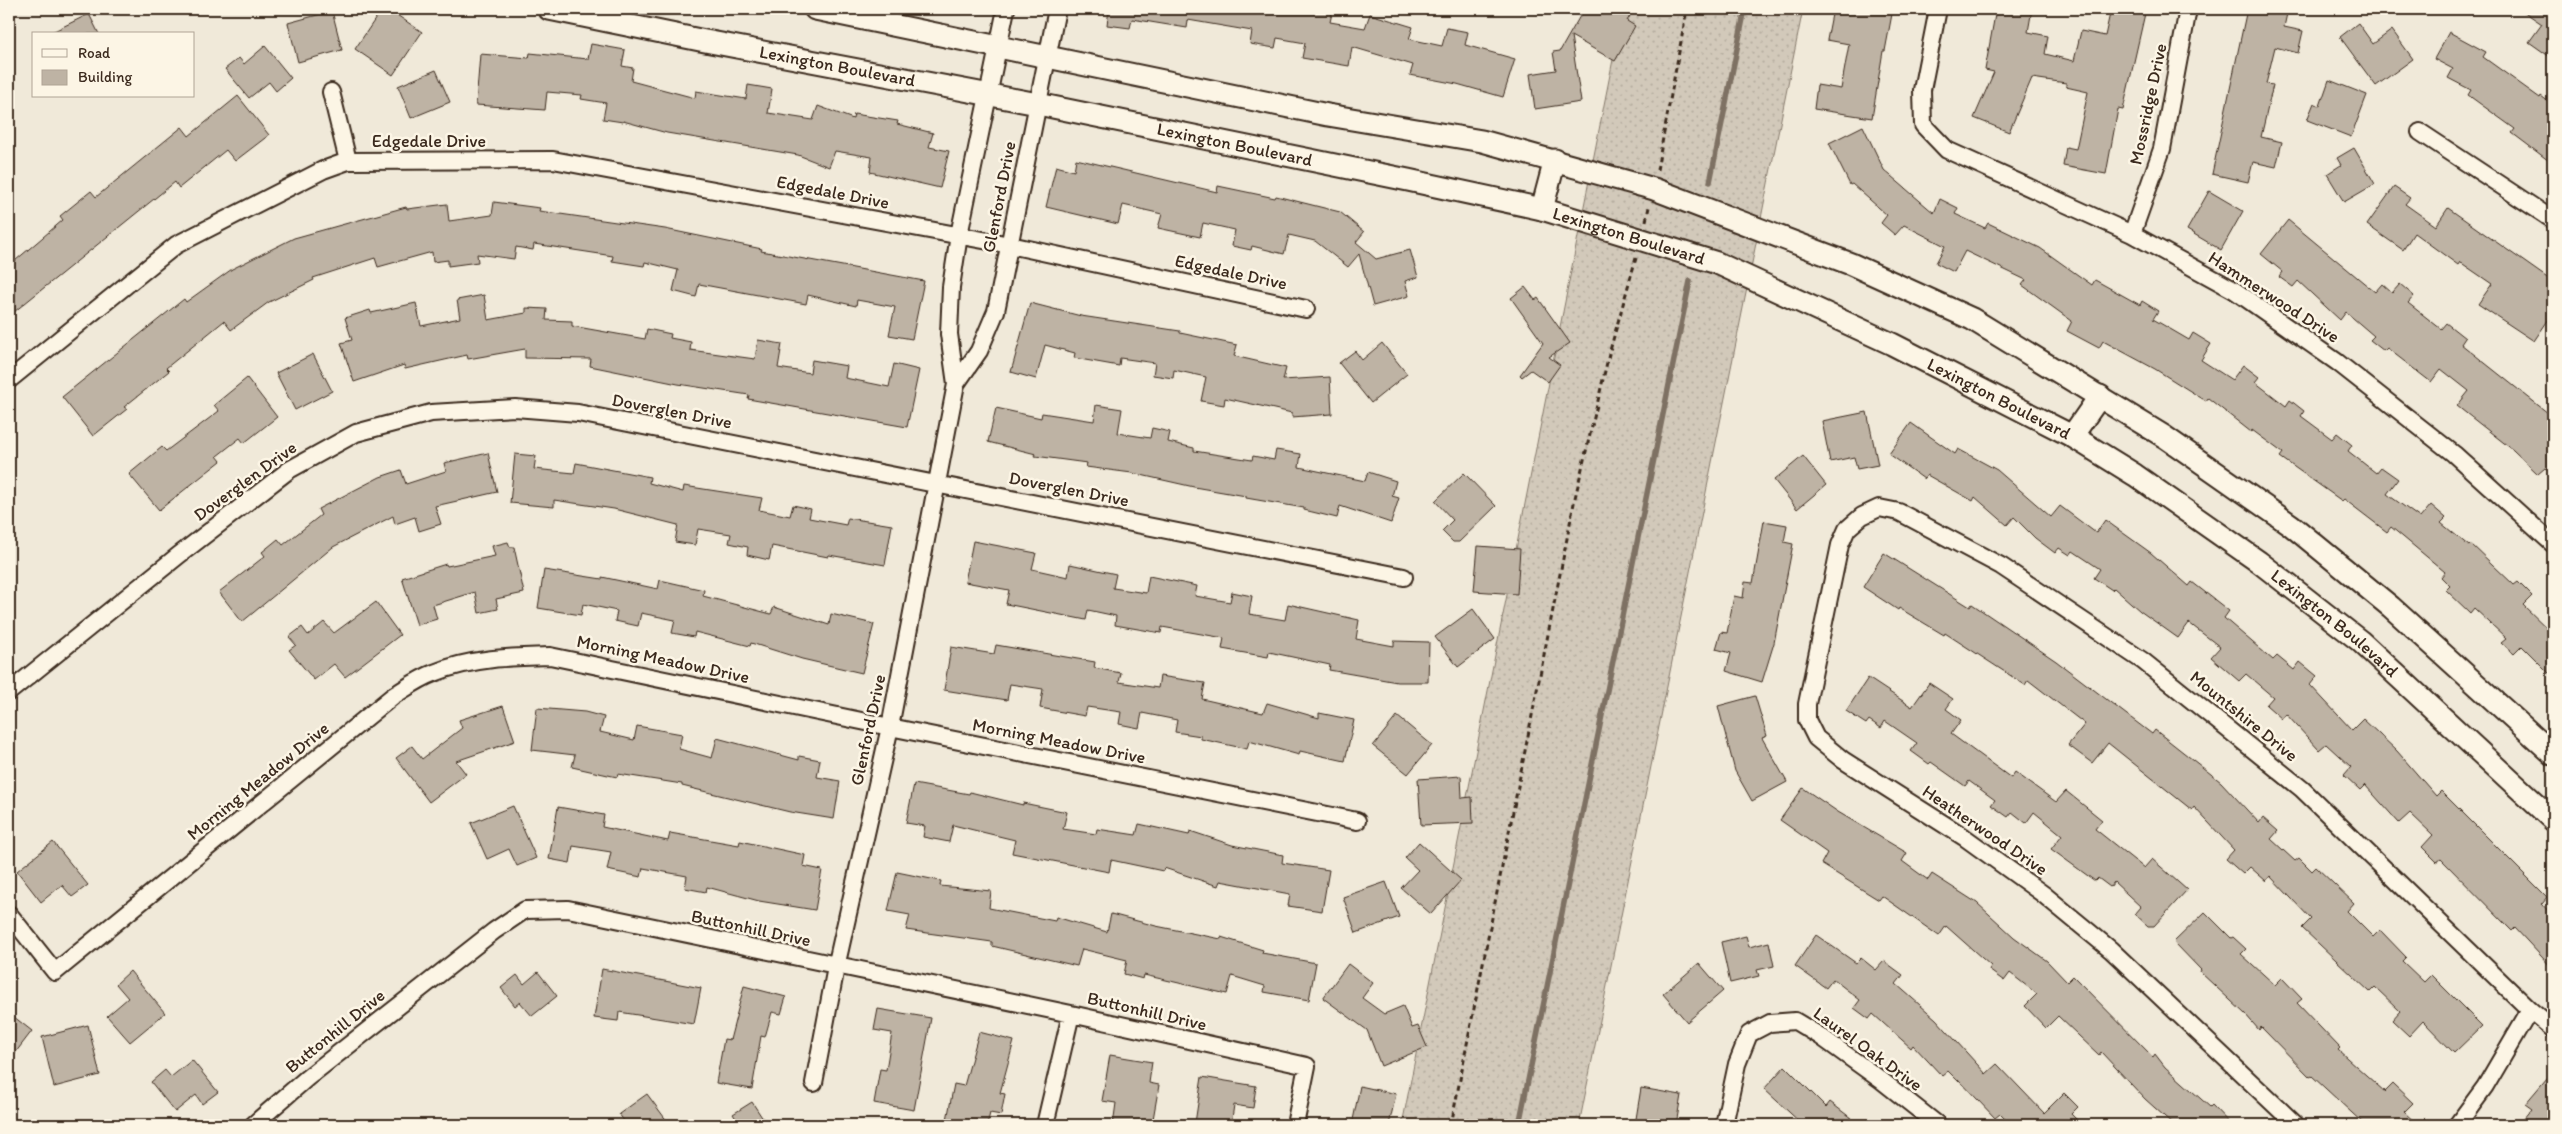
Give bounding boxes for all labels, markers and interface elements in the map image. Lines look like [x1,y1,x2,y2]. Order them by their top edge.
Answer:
legend [32,32,195,98]
street label: Lexington Boulevard [758,40,917,92]
street label: Mossridge Drive [2124,41,2172,167]
text: Road [78,44,111,62]
text: Building [78,68,132,86]
street label: Lexington Boulevard [1155,118,1315,171]
street label: Edgedale Drive [372,130,486,152]
street label: Glenford Drive [977,139,1021,255]
street label: Edgedale Drive [775,170,891,214]
street label: Lexington Boulevard [1550,202,1708,270]
street label: Hammerwood Drive [2204,246,2344,348]
street label: Edgedale Drive [1173,249,1289,295]
street label: Lexington Boulevard [1923,353,2075,445]
street label: Doverglen Drive [610,389,734,433]
street label: Doverglen Drive [189,436,301,526]
street label: Doverglen Drive [1007,467,1131,511]
street label: Lexington Boulevard [2266,565,2403,682]
street label: Morning Meadow Drive [575,630,751,688]
street label: Mountshire Drive [2186,666,2302,766]
street label: Glenford Drive [845,672,891,788]
street label: Morning Meadow Drive [970,713,1148,769]
street label: Morning Meadow Drive [183,717,333,845]
street label: Heatherwood Drive [1918,780,2052,880]
street label: Buttonhill Drive [689,905,813,951]
street label: Buttonhill Drive [281,984,389,1078]
street label: Buttonhill Drive [1085,987,1209,1035]
street label: Laurel Oak Drive [1809,1002,1927,1096]

